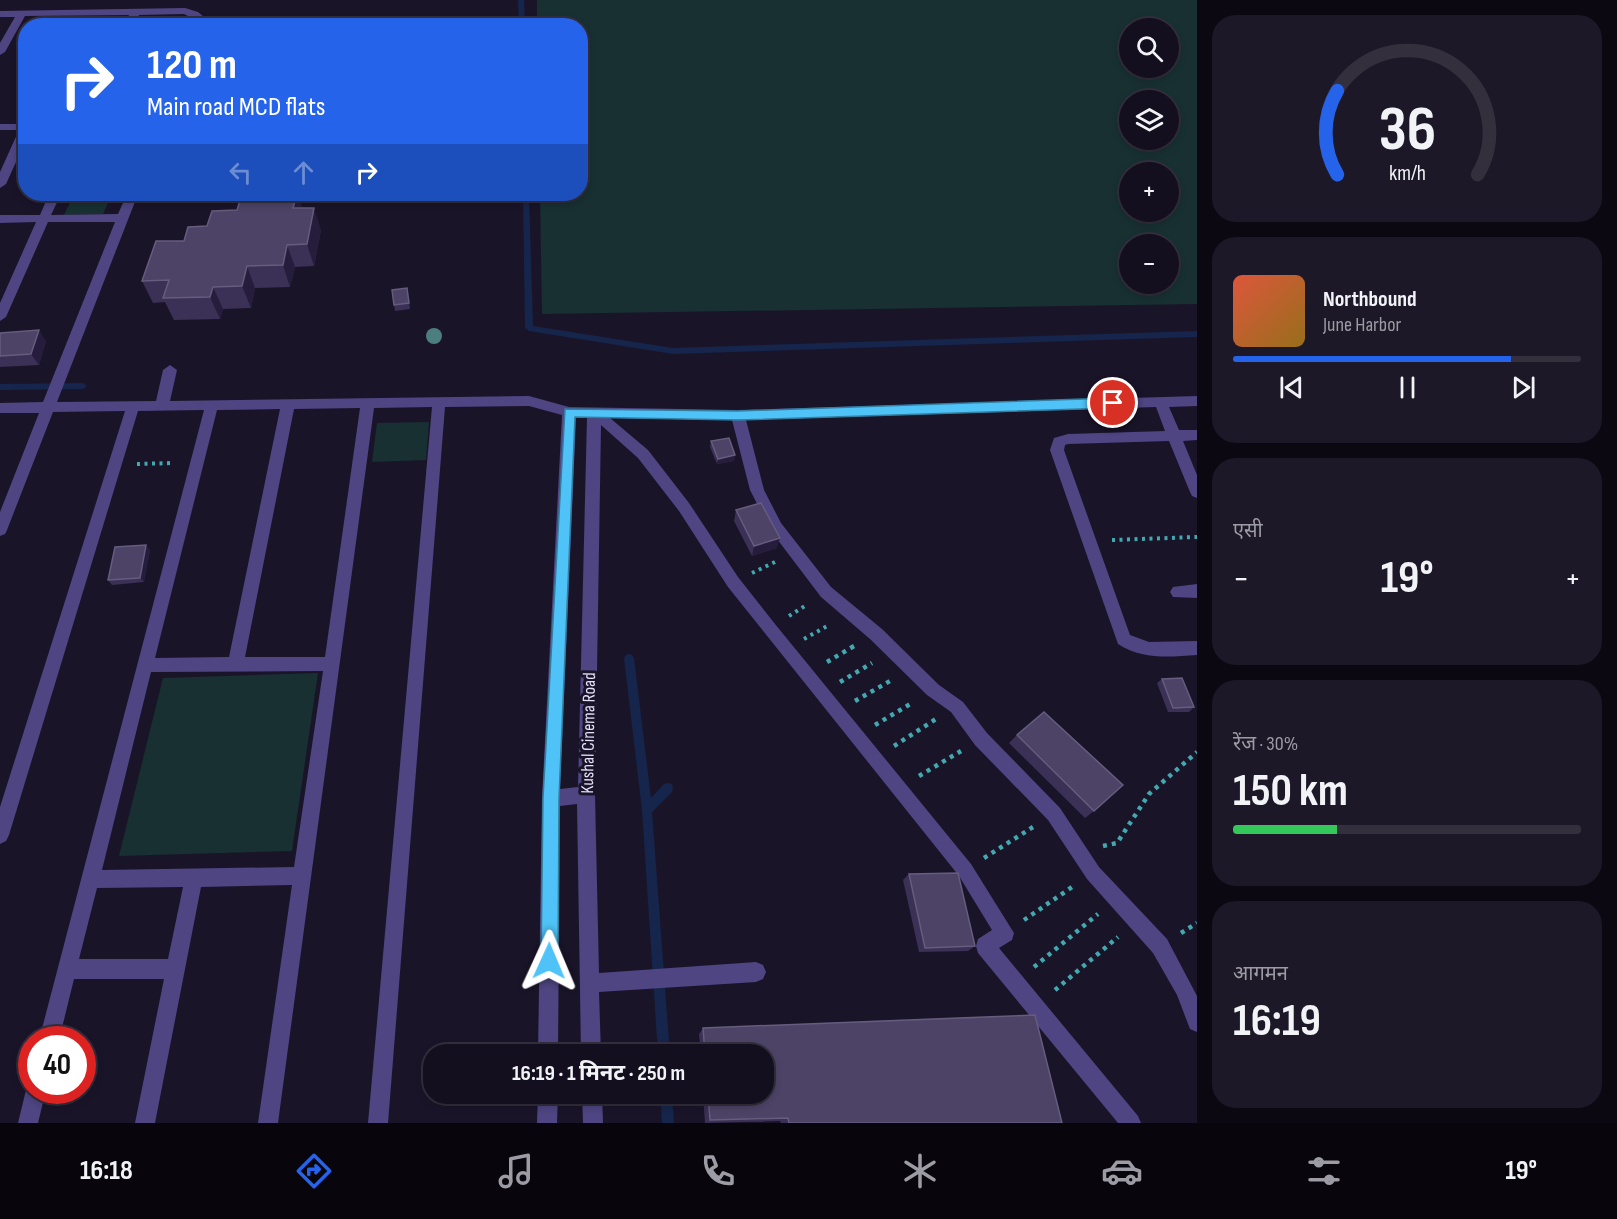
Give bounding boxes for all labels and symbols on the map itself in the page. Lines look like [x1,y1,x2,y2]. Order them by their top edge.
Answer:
pin [1087,377,1138,428]
street label: Kushal Cinema Road [577,672,600,794]
position arrow [517,929,581,993]
speed limit sign: 40 [18,1026,96,1104]

